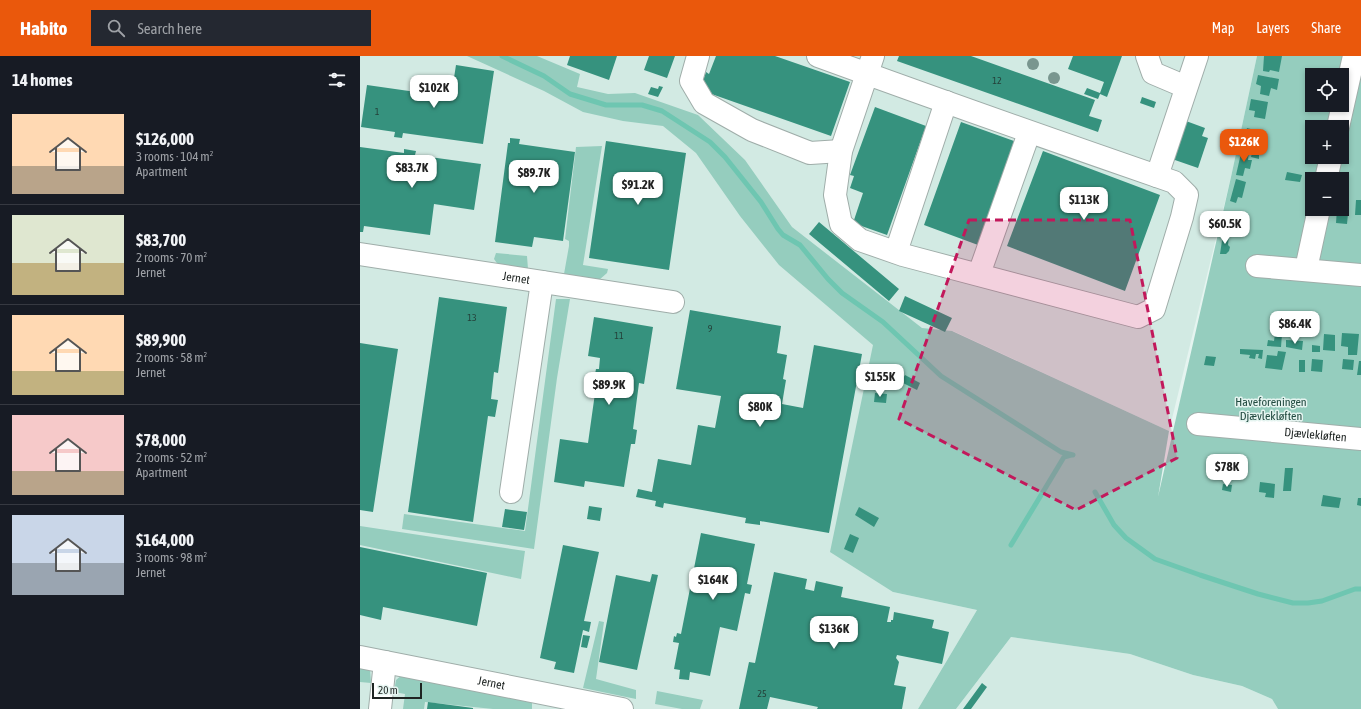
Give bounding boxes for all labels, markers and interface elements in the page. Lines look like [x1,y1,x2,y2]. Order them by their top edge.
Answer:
search box [91,10,371,46]
text: Habito [20,17,67,39]
icon: search [105,17,127,39]
text: Search here [137,20,202,37]
text: Map [1212,20,1234,36]
text: Layers [1256,20,1289,36]
text: Share [1311,20,1341,36]
map controls [1305,68,1349,216]
button: locate [1305,68,1349,112]
icon: filters [326,69,348,91]
text: 14 homes [12,70,73,90]
pin: $102K [406,75,462,109]
house number: 12 [992,75,1002,86]
text: $102K [419,80,449,95]
house number: 1 [375,106,380,117]
button: + [1305,120,1349,164]
text: $126,000 [136,129,194,149]
pin: $126K [1216,129,1272,163]
icon: home [44,130,92,178]
text: $126K [1229,134,1259,149]
text: 3 rooms · 104 m² [136,149,213,164]
pin: $83.7K [379,155,445,189]
text: $83.7K [396,160,428,175]
pin: $89.7K [501,160,567,194]
text: Apartment [136,164,187,179]
text: $89.7K [518,165,550,180]
pin: $91.2K [605,172,671,206]
button: − [1305,172,1349,216]
text: $91.2K [622,177,654,192]
pin: $113K [1056,187,1112,221]
text: $113K [1069,192,1099,207]
pin: $60.5K [1192,211,1258,245]
text: $60.5K [1209,216,1241,231]
text: $83,700 [136,230,186,250]
icon: home [44,231,92,279]
text: 2 rooms · 70 m² [136,250,207,265]
text: Jernet [136,265,166,280]
street label: Jernet [501,269,531,287]
pin: $86.4K [1262,311,1328,345]
house number: 13 [467,312,477,323]
text: $86.4K [1279,316,1311,331]
house number: 9 [708,323,713,334]
text: $89,900 [136,330,186,350]
house number: 11 [614,330,624,341]
icon: home [44,331,92,379]
text: 2 rooms · 58 m² [136,350,207,365]
pin: $155K [852,364,908,398]
text: Jernet [136,365,166,380]
text: $155K [865,369,895,384]
pin: $89.9K [576,372,642,406]
text: $89.9K [593,377,625,392]
pin: $80K [736,394,784,428]
park label: Haveforeningen Djævlekløften [1235,395,1307,423]
text: $80K [748,399,772,414]
street label: Djævlekløften [1284,425,1347,445]
text: $78,000 [136,430,186,450]
icon: home [44,431,92,479]
text: 2 rooms · 52 m² [136,450,207,465]
pin: $78K [1203,454,1251,488]
text: $78K [1215,459,1239,474]
text: Apartment [136,465,187,480]
text: $164,000 [136,530,194,550]
icon: home [44,531,92,579]
text: 3 rooms · 98 m² [136,550,207,565]
text: Jernet [136,565,166,580]
pin: $164K [685,567,741,601]
text: $164K [698,572,728,587]
pin: $136K [806,616,862,650]
text: $136K [819,621,849,636]
street label: Jernet [477,674,507,693]
scale bar [372,681,422,700]
text: 20 m [378,684,398,696]
house number: 25 [757,688,767,699]

